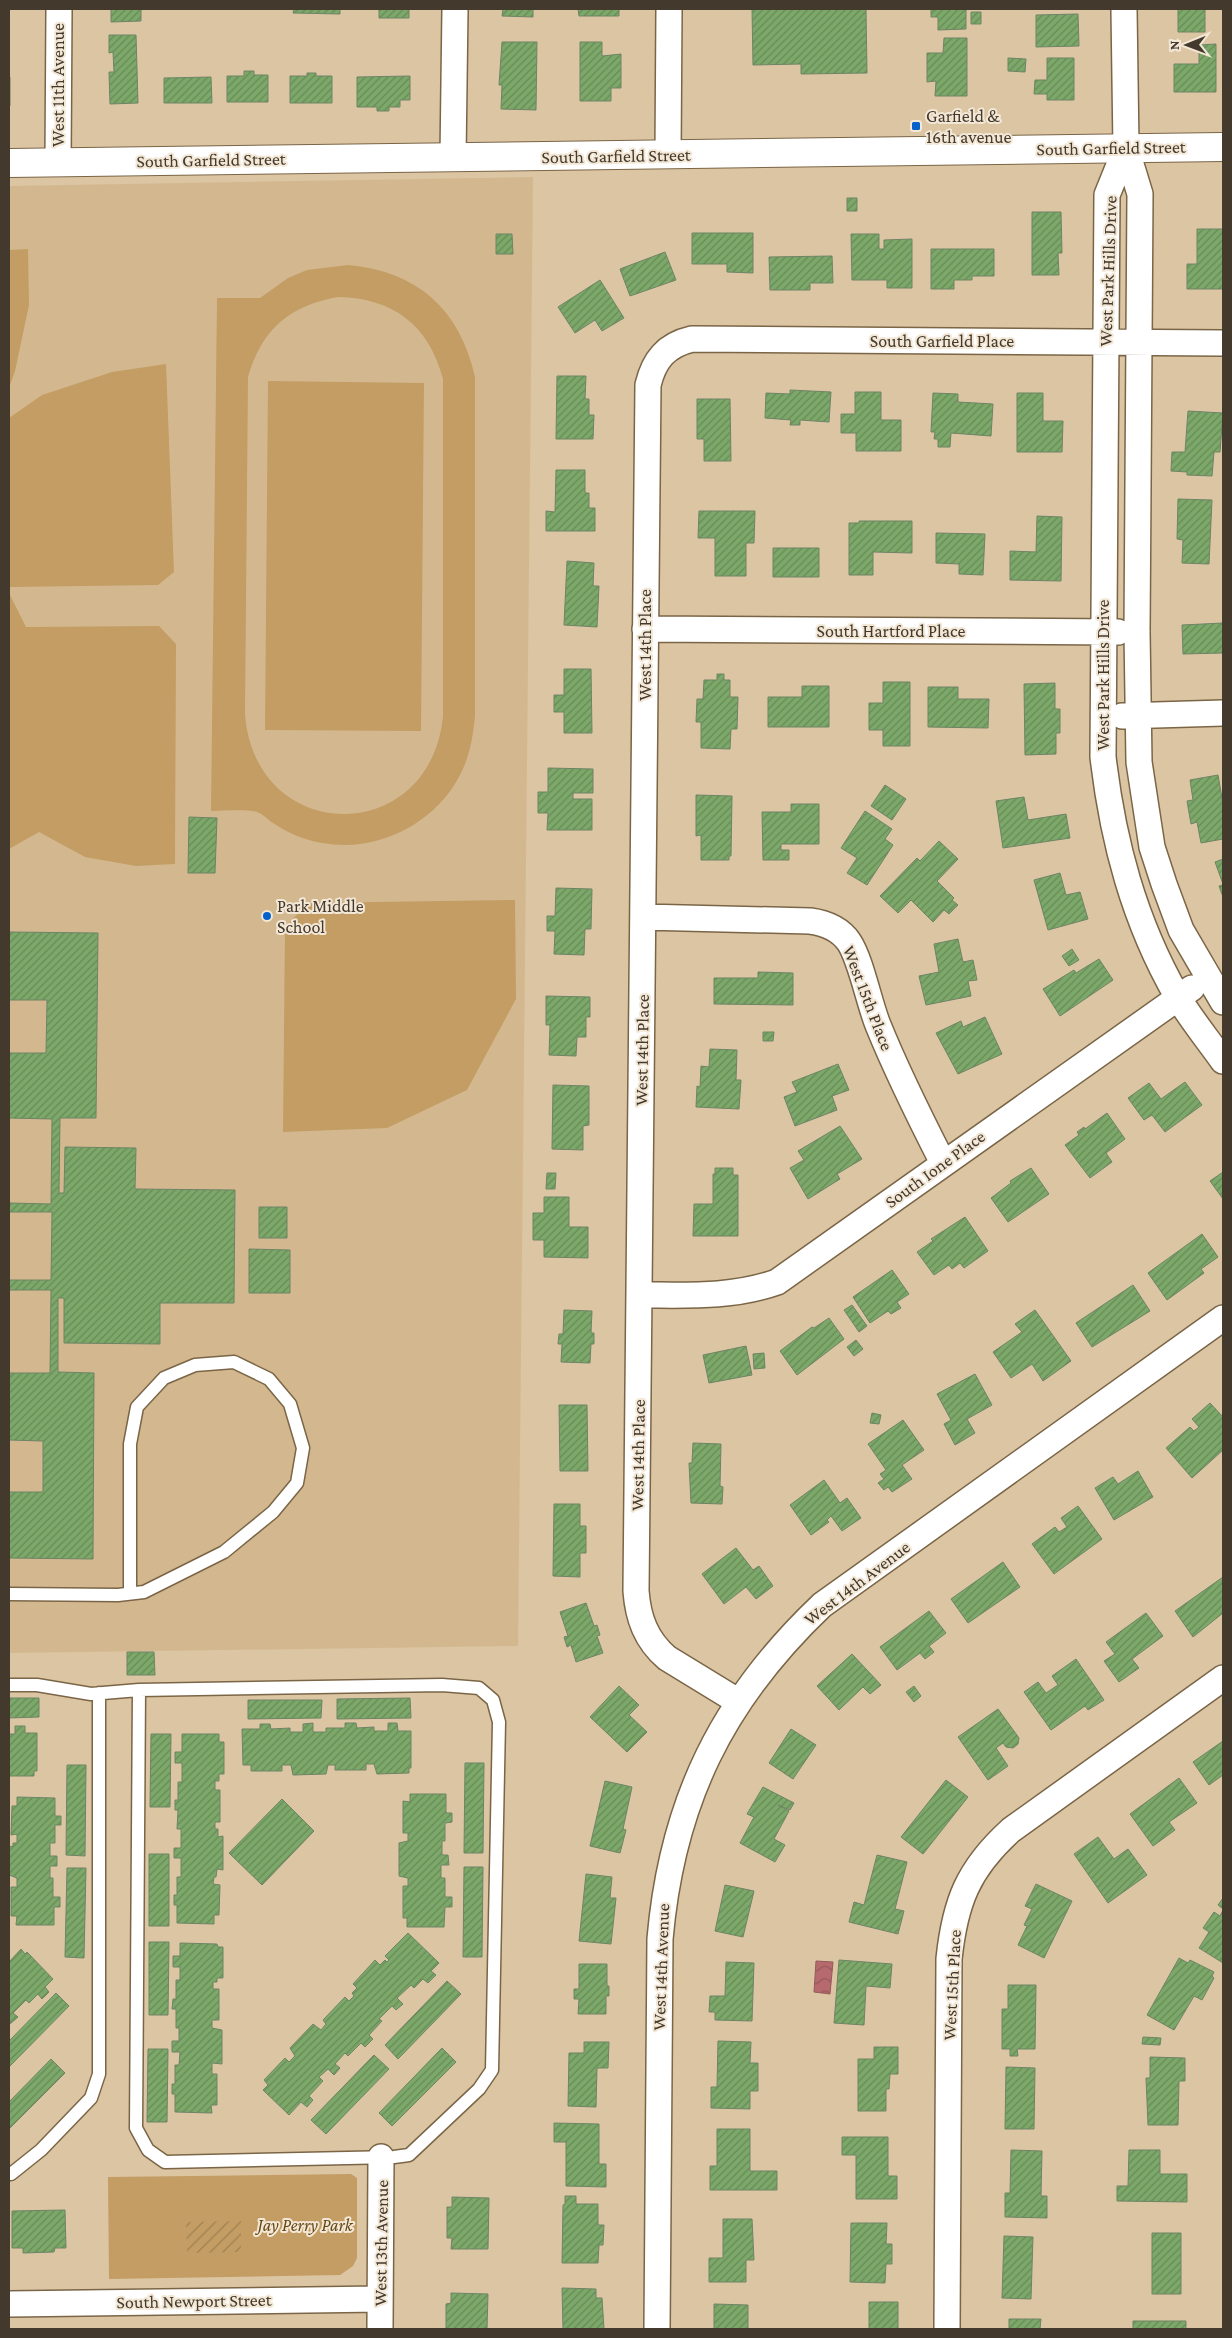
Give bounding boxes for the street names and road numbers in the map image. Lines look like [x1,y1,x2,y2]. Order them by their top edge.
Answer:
street label: West 11th Avenue [48,23,68,147]
street label: South Garfield Street [1036,137,1187,159]
street label: South Garfield Street [541,145,692,167]
street label: South Garfield Street [136,149,287,171]
street label: West Park Hills Drive [1095,195,1121,347]
street label: South Garfield Place [870,331,1014,351]
street label: West 14th Place [635,589,655,701]
street label: West Park Hills Drive [1093,599,1113,751]
street label: South Hartford Place [817,621,965,641]
street label: West 15th Place [839,943,897,1053]
street label: West 14th Place [631,994,653,1106]
street label: South Ione Place [881,1126,989,1212]
street label: West 14th Place [627,1399,649,1511]
street label: West 14th Avenue [800,1537,914,1629]
street label: West 14th Avenue [649,1903,673,2031]
street label: West 15th Place [939,1929,965,2041]
street label: West 13th Avenue [370,2179,392,2306]
street label: South Newport Street [116,2290,273,2312]

